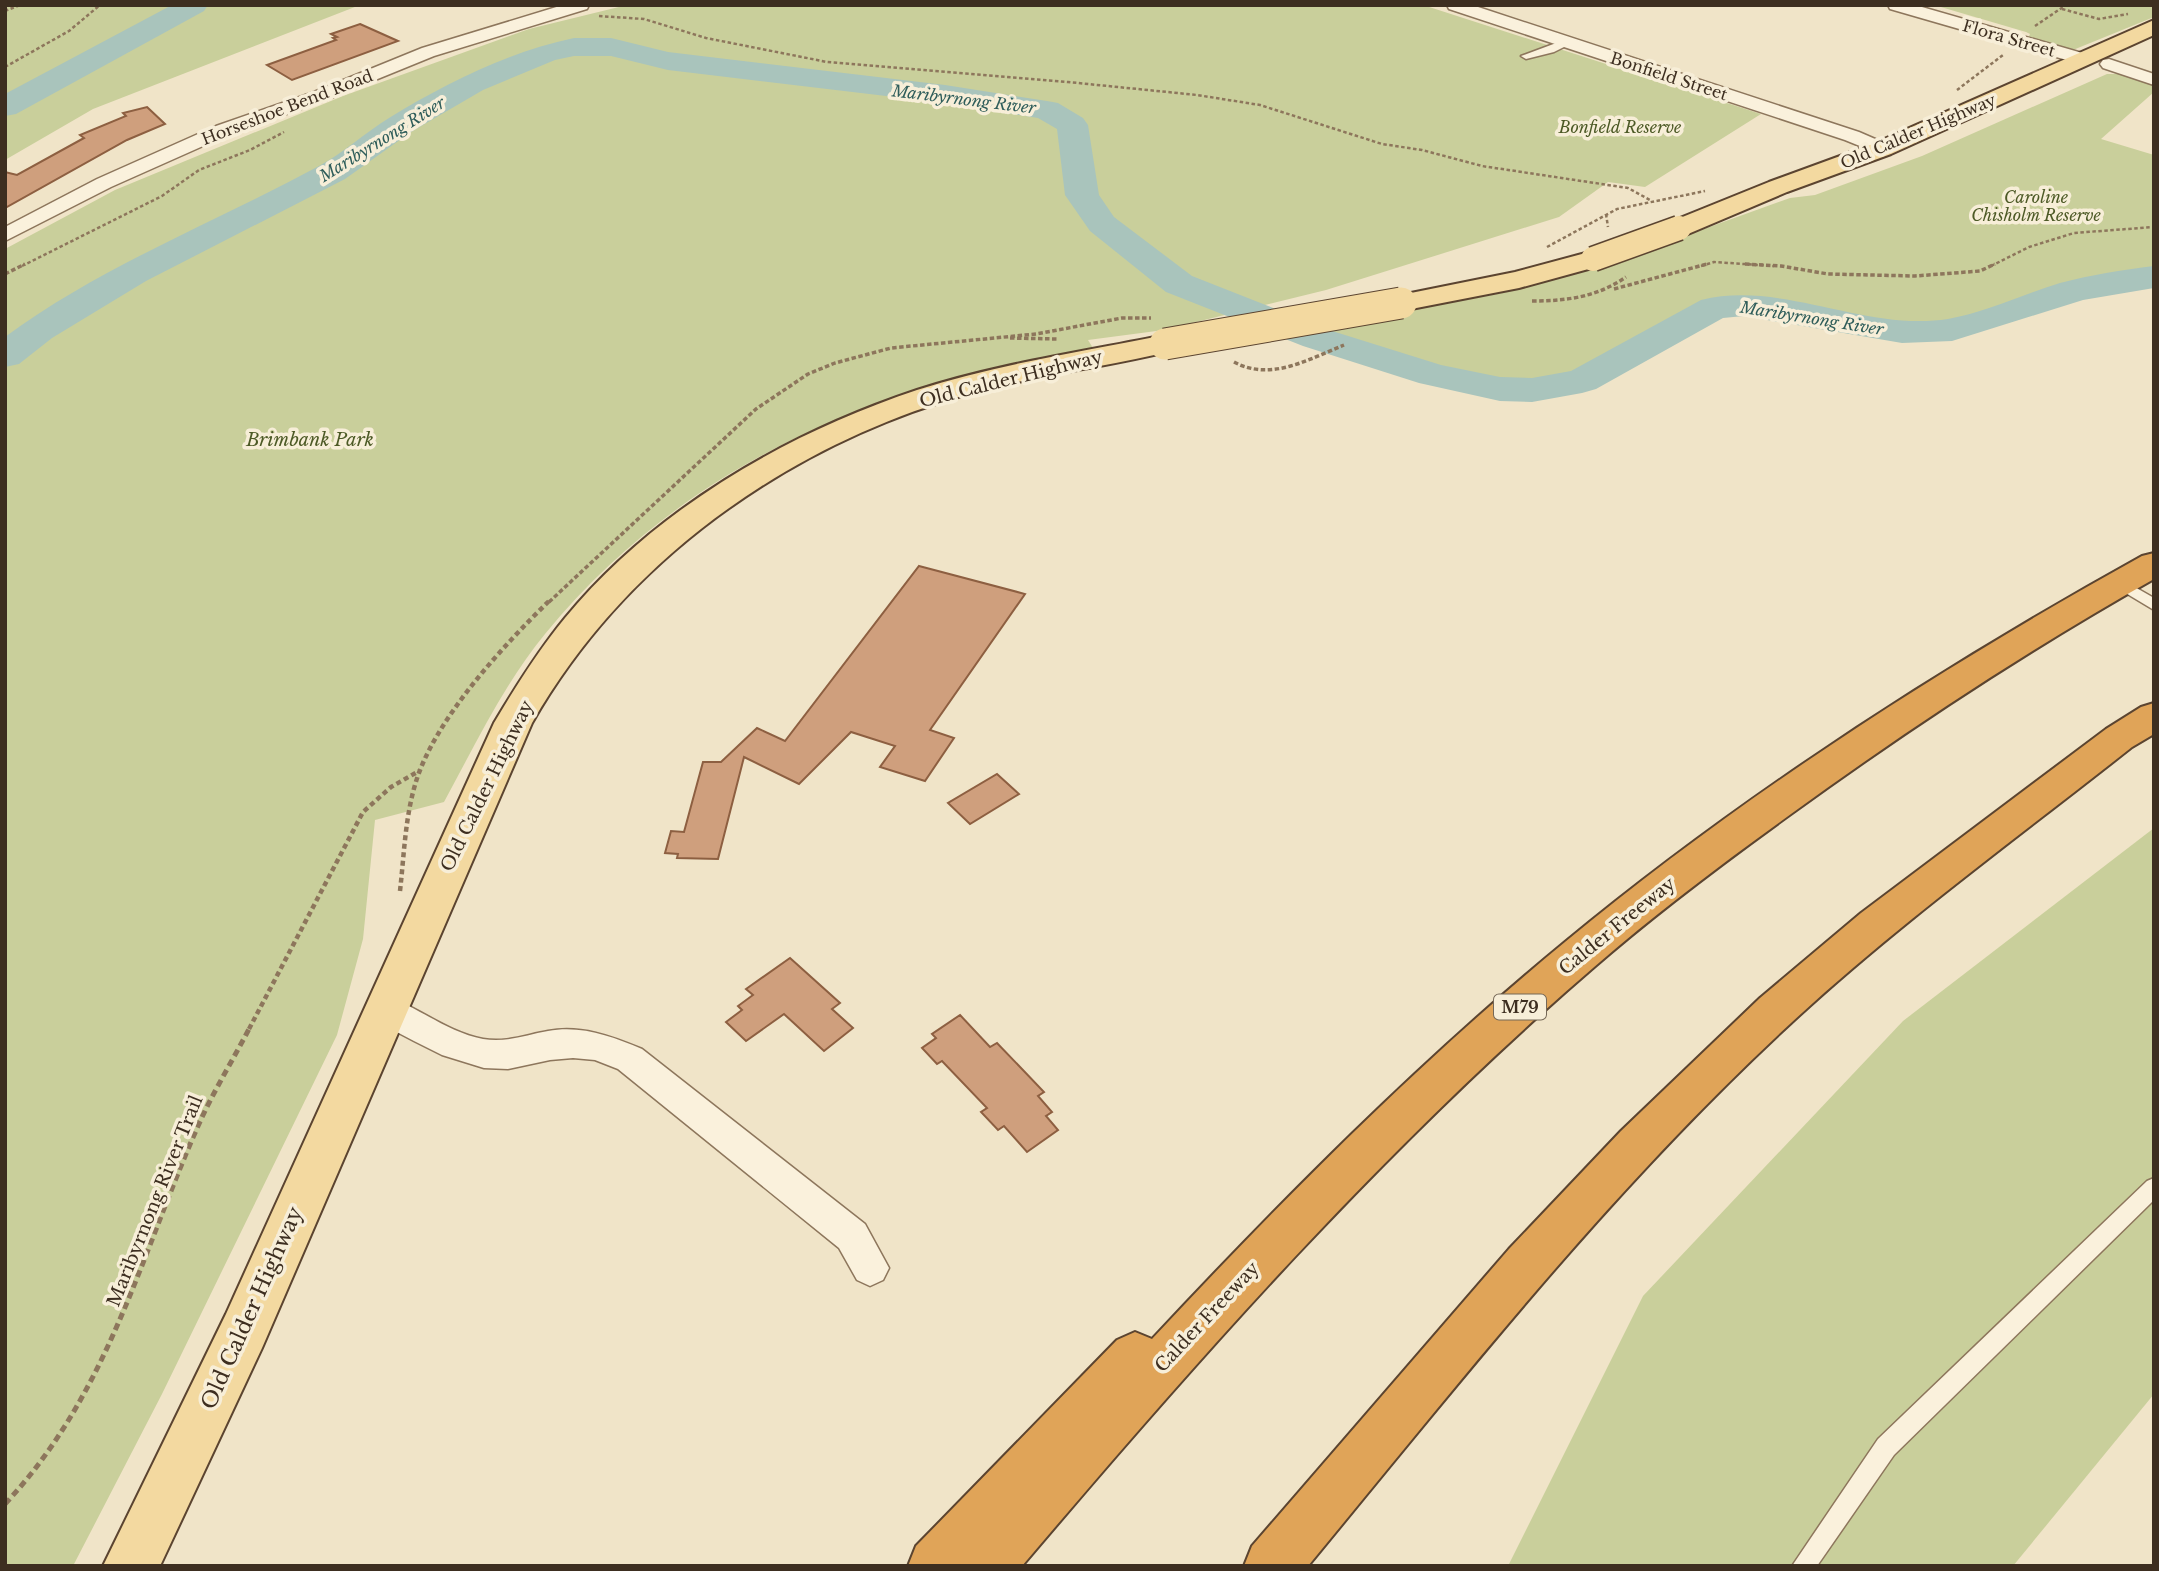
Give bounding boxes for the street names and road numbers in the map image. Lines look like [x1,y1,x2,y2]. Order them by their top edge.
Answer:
street label: Flora Street [1960,15,2058,61]
street label: Bonfield Street [1608,48,1730,104]
street label: Horseshoe Bend Road [199,65,376,149]
street label: Old Calder Highway [1837,89,1999,173]
street label: Old Calder Highway [917,345,1105,412]
street label: Old Calder Highway [436,696,538,875]
street label: Calder Freeway [1555,872,1680,980]
road number: M79 [1494,995,1546,1020]
street label: Maribyrnong River Trail [103,1092,208,1310]
street label: Old Calder Highway [196,1202,309,1413]
street label: Calder Freeway [1150,1257,1264,1377]

